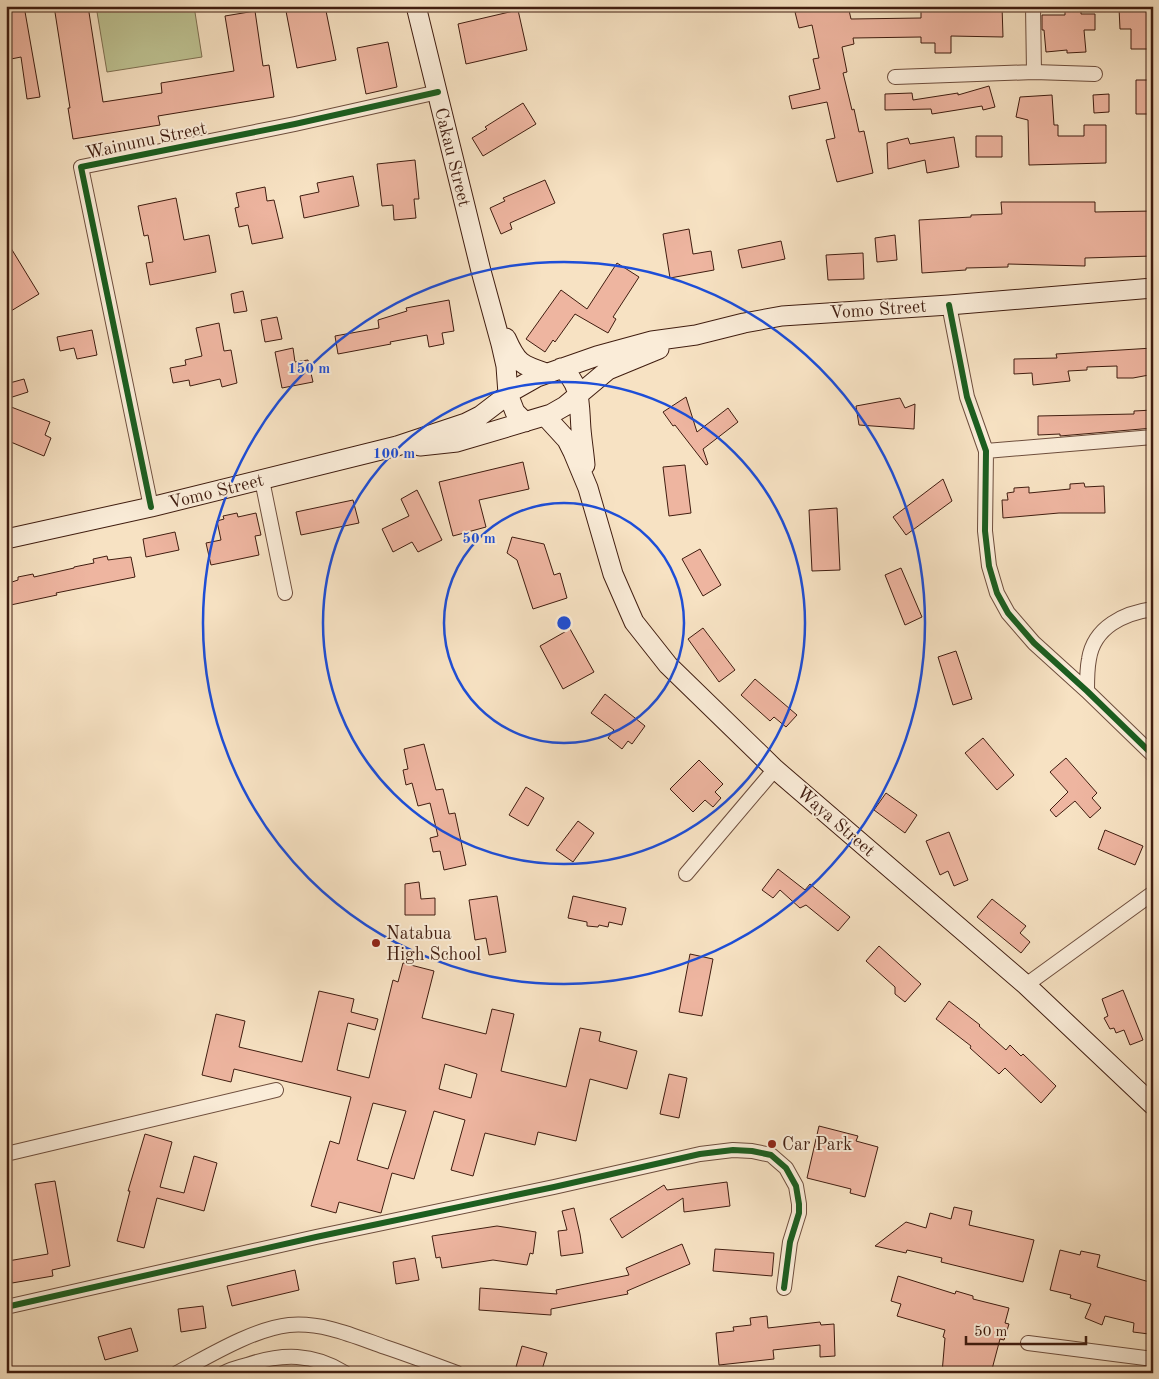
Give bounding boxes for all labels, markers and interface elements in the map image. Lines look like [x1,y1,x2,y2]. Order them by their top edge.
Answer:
street label: Cakau Street [431,106,473,209]
street label: Wainunu Street [84,119,208,163]
street label: Vomo Street [829,298,927,322]
text: 150 m [288,362,330,377]
text: 100 m [373,447,415,462]
street label: Vomo Street [167,471,266,512]
text: 50 m [462,532,496,547]
centre of rings [555,614,573,632]
street label: Waya Street [793,783,878,860]
place label: Natabua High School [386,925,481,964]
marker: Natabua High School [370,937,382,949]
place label: Car Park [782,1136,852,1154]
marker: Car Park [766,1138,778,1150]
scale bar [966,1314,1086,1346]
text: 50 m [974,1325,1008,1340]

